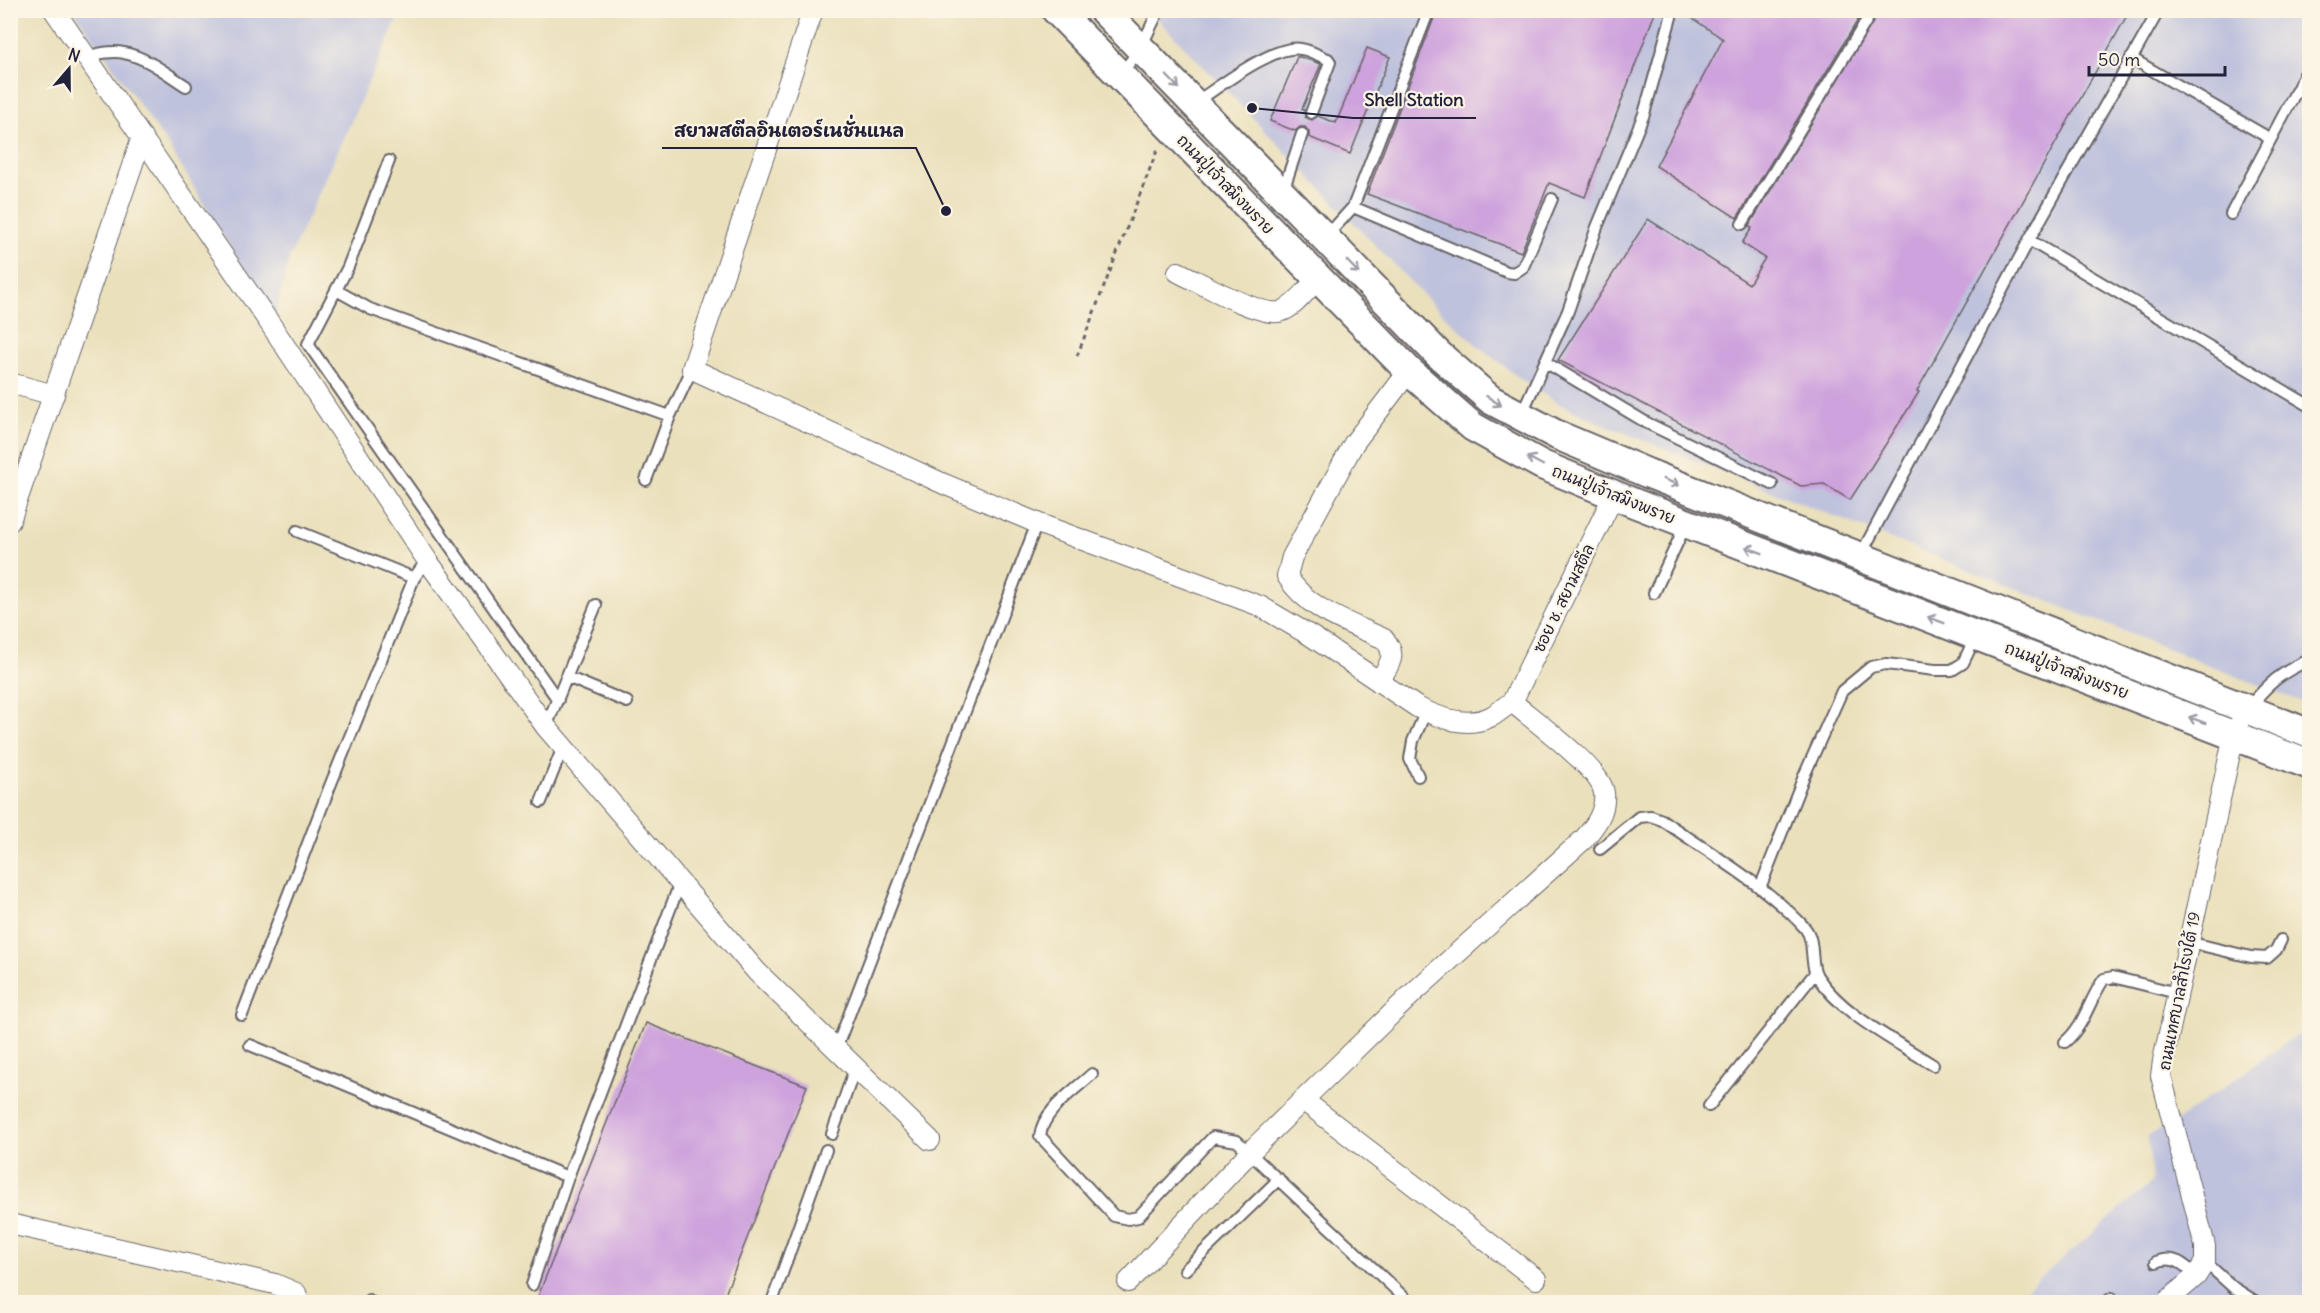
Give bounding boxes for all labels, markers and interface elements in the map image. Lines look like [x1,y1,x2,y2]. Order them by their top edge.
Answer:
north arrow [39,39,99,99]
scale bar [2089,39,2226,77]
text: N [66,44,83,66]
text: 50 m [2098,48,2140,71]
one-way arrow [1165,75,1180,90]
callout: Shell Station [1353,82,1476,118]
text: Shell Station [1364,88,1464,111]
callout: สยามสตีลอินเตอร์เนชั่นแนล [662,112,916,148]
text: สยามสตีลอินเตอร์เนชั่นแนล [674,114,904,142]
street label: ถนนปู่เจ้าสมิงพราย [1171,129,1280,240]
one-way arrow [1346,259,1361,274]
one-way arrow [1486,394,1503,407]
one-way arrow [1526,454,1544,466]
street label: ถนนปู่เจ้าสมิงพราย [1548,459,1679,531]
one-way arrow [1661,478,1680,489]
street label: ซอย ช. สยามสตีล [1528,540,1598,656]
one-way arrow [1746,544,1764,555]
one-way arrow [1928,614,1946,625]
street label: ถนนปู่เจ้าสมิงพราย [2001,636,2132,706]
one-way arrow [2188,714,2206,725]
street label: ถนนเทศบาลสำโรงใต้ 19 [2153,910,2204,1072]

